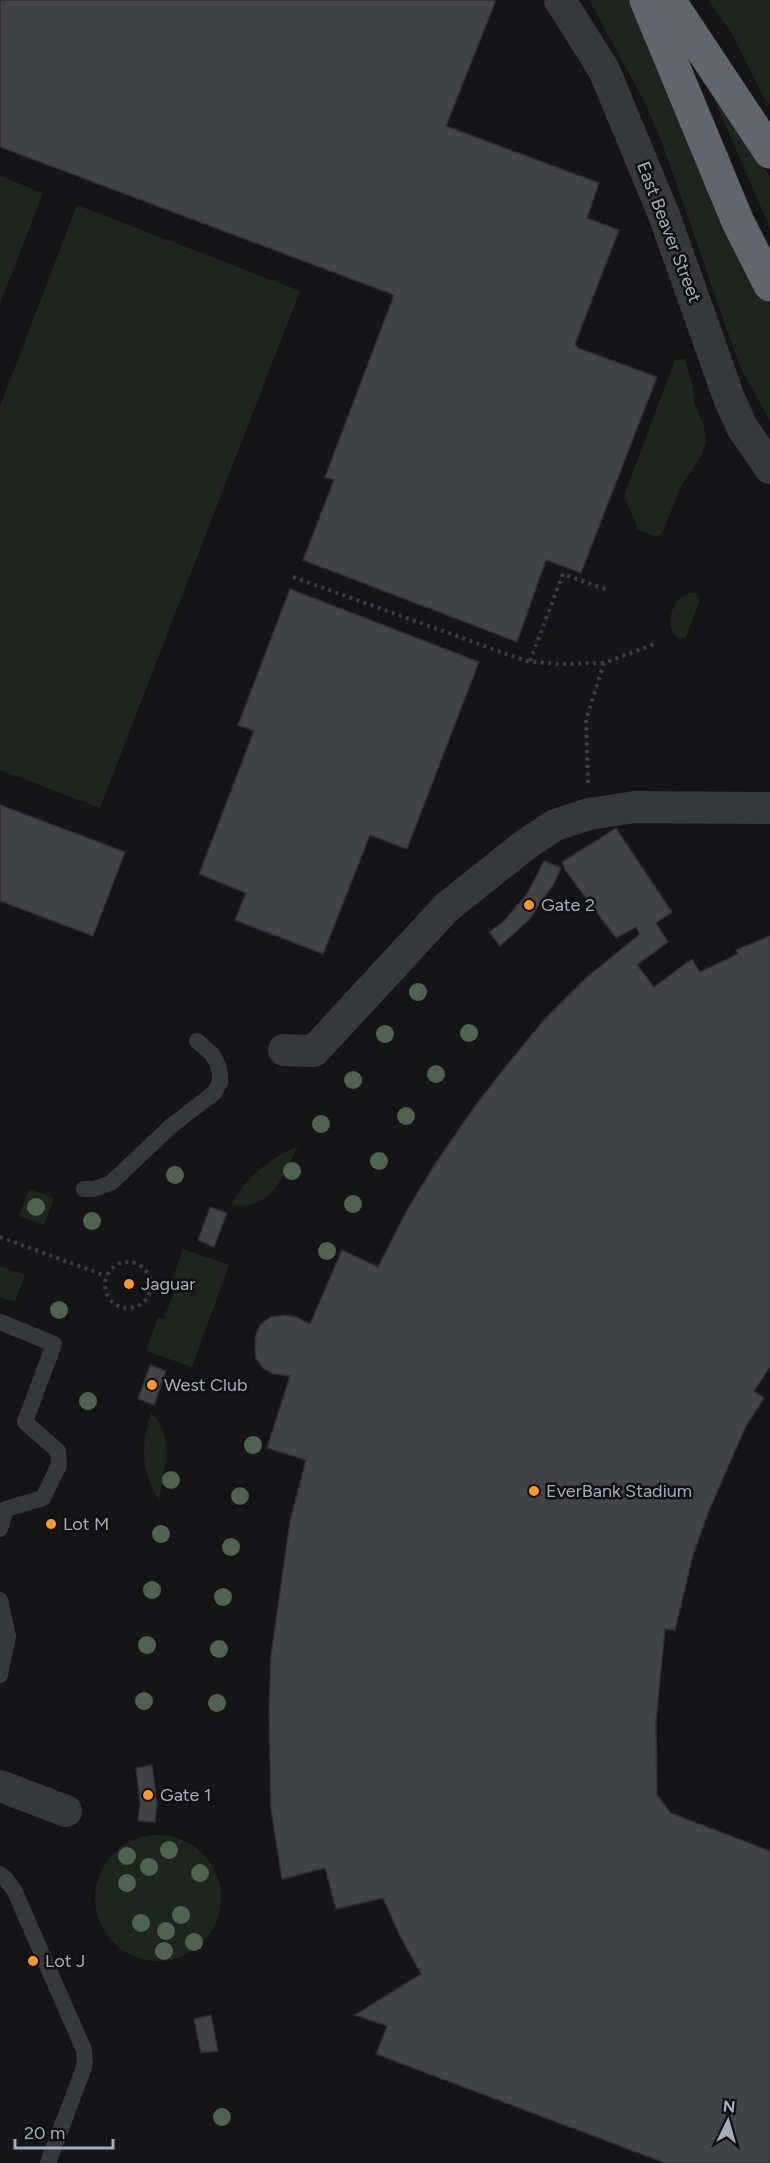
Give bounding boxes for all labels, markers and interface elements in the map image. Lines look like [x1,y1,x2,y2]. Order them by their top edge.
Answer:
street label: East Beaver Street [632,158,706,306]
place label: Gate 2 [541,894,595,916]
marker: Gate 2 [522,898,536,912]
place label: Jaguar [141,1273,195,1295]
marker: Jaguar [122,1277,136,1291]
place label: West Club [164,1374,248,1396]
marker: West Club [145,1378,159,1392]
place label: EverBank Stadium [546,1480,692,1502]
marker: EverBank Stadium [527,1484,541,1498]
place label: Lot M [63,1513,109,1535]
marker: Lot M [44,1517,58,1531]
place label: Gate 1 [160,1784,211,1806]
marker: Gate 1 [141,1788,155,1802]
place label: Lot J [45,1950,85,1972]
marker: Lot J [26,1954,40,1968]
north arrow [698,2091,758,2151]
text: N [722,2097,736,2117]
scale bar [15,2112,112,2150]
text: 20 m [24,2122,65,2144]

